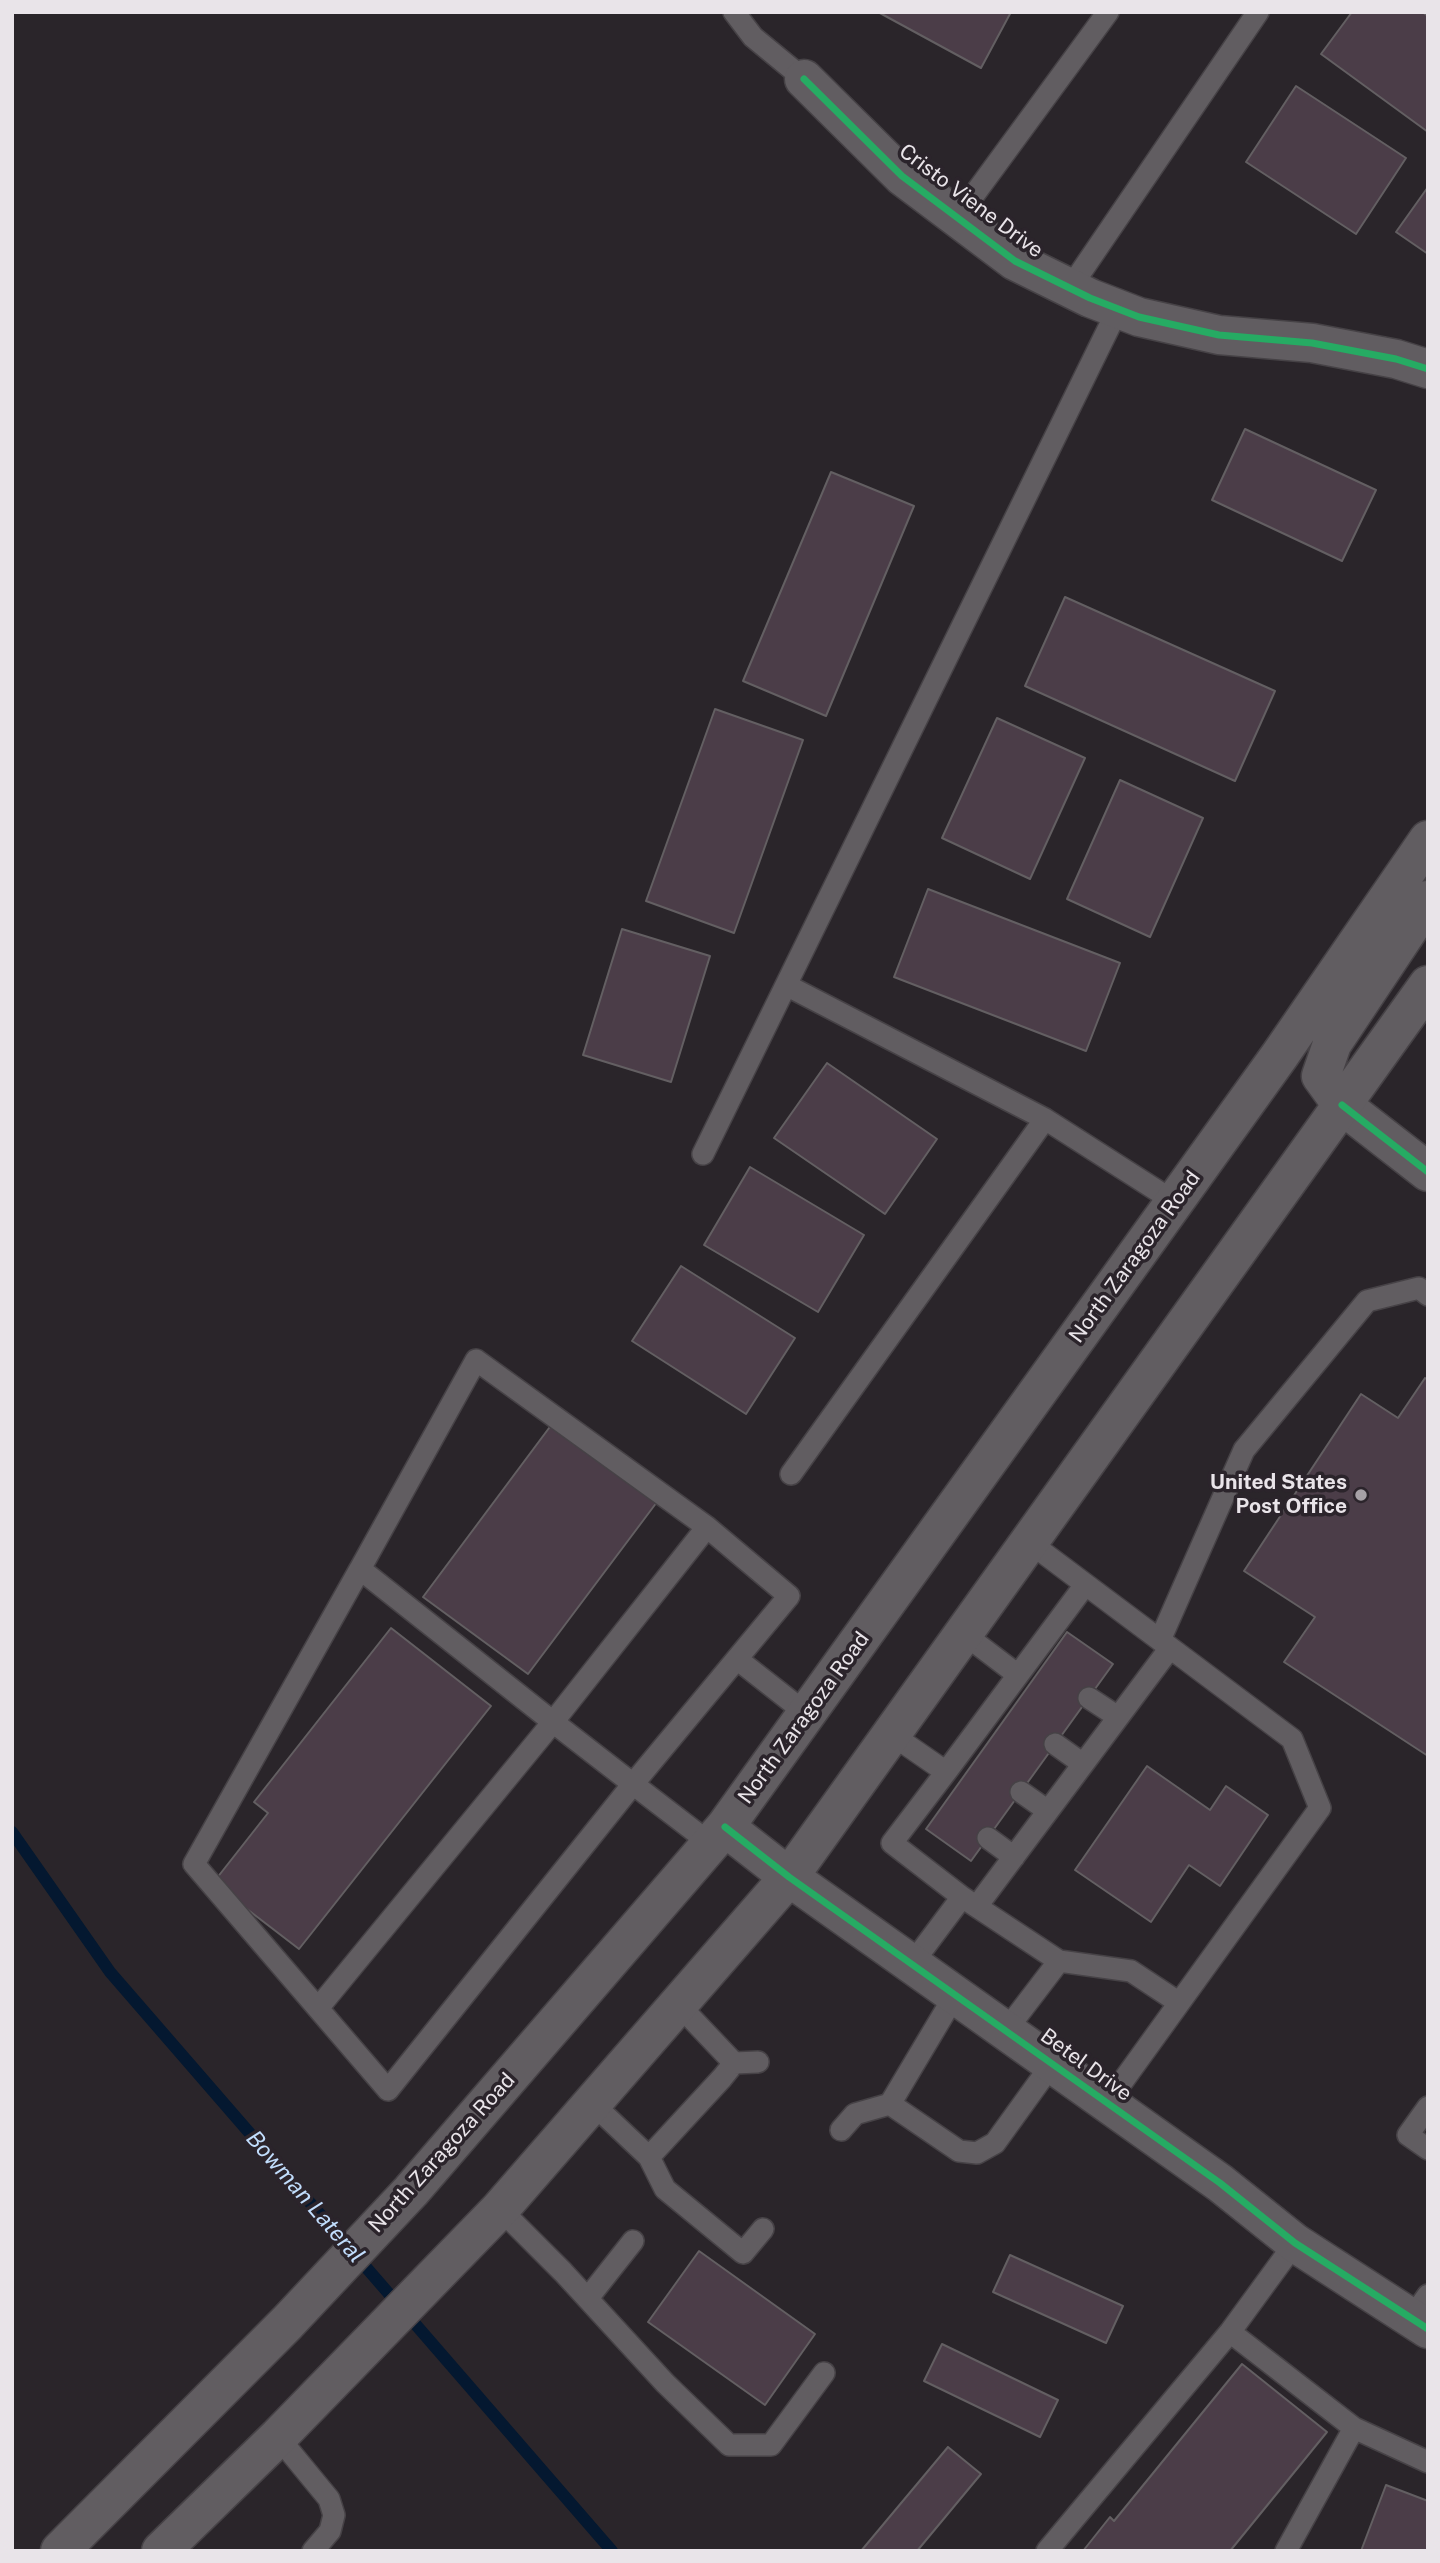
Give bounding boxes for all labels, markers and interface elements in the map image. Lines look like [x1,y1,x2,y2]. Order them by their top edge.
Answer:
street label: Cristo Viene Drive [894,139,1048,263]
street label: North Zaragoza Road [1064,1166,1206,1348]
place label: United States Post Office [1210,1470,1347,1520]
marker: United States Post Office [1353,1487,1369,1503]
street label: North Zaragoza Road [733,1627,875,1809]
street label: Betel Drive [1035,2023,1137,2107]
street label: North Zaragoza Road [364,2068,520,2238]
water label: Bowman Lateral [240,2125,370,2269]

